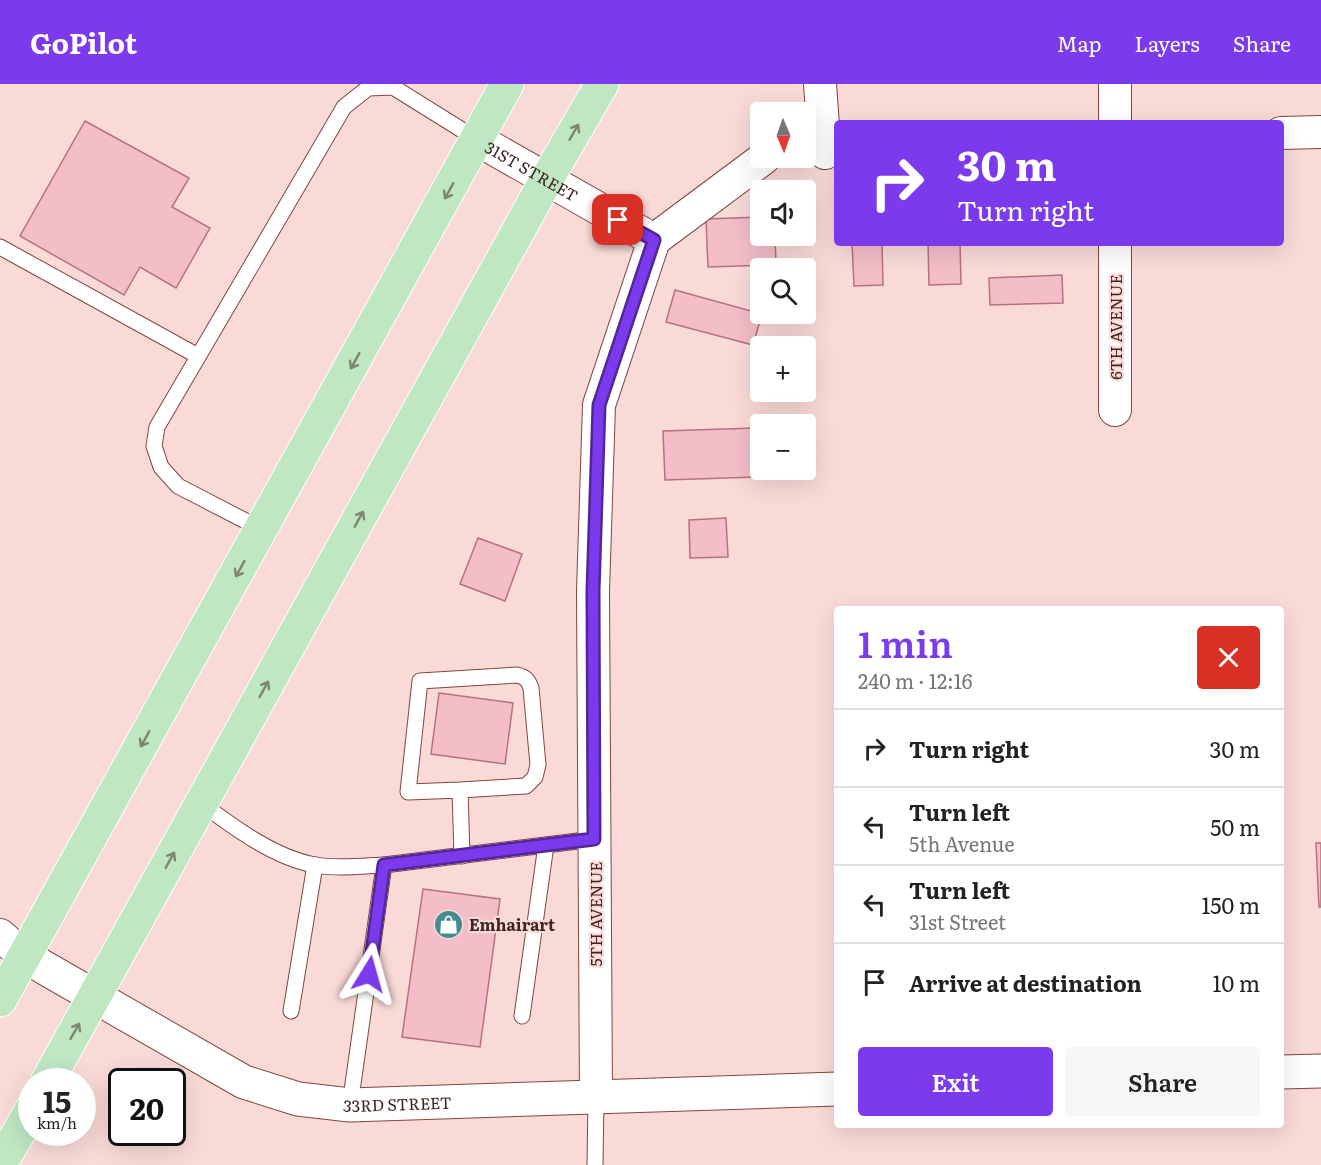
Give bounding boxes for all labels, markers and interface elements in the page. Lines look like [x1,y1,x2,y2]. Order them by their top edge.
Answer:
text: GoPilot [30,21,137,63]
text: Map [1057,27,1102,58]
text: Layers [1135,27,1200,58]
text: Share [1233,27,1291,58]
north arrow [750,102,816,168]
map controls [750,102,816,480]
one-way arrow [569,124,581,141]
text: 30 m [957,132,1057,194]
street label: 31ST STREET [481,135,583,207]
icon: right [858,144,936,222]
button: sound [750,180,816,246]
one-way arrow [443,182,455,199]
text: Turn right [957,189,1094,229]
pin [592,194,643,245]
icon: arrive [601,203,634,236]
button: search [750,258,816,324]
street label: 6TH AVENUE [1103,274,1127,380]
button: + [750,336,816,402]
one-way arrow [348,353,360,370]
button: − [750,414,816,480]
one-way arrow [353,511,365,528]
one-way arrow [233,560,245,577]
text: 1 min [858,616,953,669]
button: close [1197,626,1260,689]
text: 240 m · 12:16 [858,665,973,695]
one-way arrow [259,681,271,698]
one-way arrow [139,730,151,747]
icon: right [858,732,891,765]
text: Turn right [909,732,1029,765]
text: 30 m [1210,732,1260,765]
text: Turn left [909,795,1010,828]
icon: left [858,810,891,843]
text: 50 m [1210,810,1260,843]
text: 5th Avenue [909,828,1015,858]
one-way arrow [164,852,176,869]
street label: 5TH AVENUE [583,861,607,967]
text: Turn left [909,873,1010,906]
icon: left [858,888,891,921]
text: 150 m [1201,888,1260,921]
text: 31st Street [909,906,1006,936]
shop icon: Emhairart [432,908,464,940]
place label: Emhairart [469,912,555,936]
position arrow [337,942,401,1006]
icon: arrive [858,966,891,999]
text: Arrive at destination [909,966,1142,999]
text: 10 m [1213,966,1260,999]
one-way arrow [70,1022,82,1039]
button: Exit [858,1047,1053,1116]
button: Share [1065,1047,1260,1116]
speed limit sign: 20 [108,1068,186,1146]
text: 15 [43,1078,71,1122]
street label: 33RD STREET [342,1090,452,1117]
text: km/h [37,1111,77,1134]

